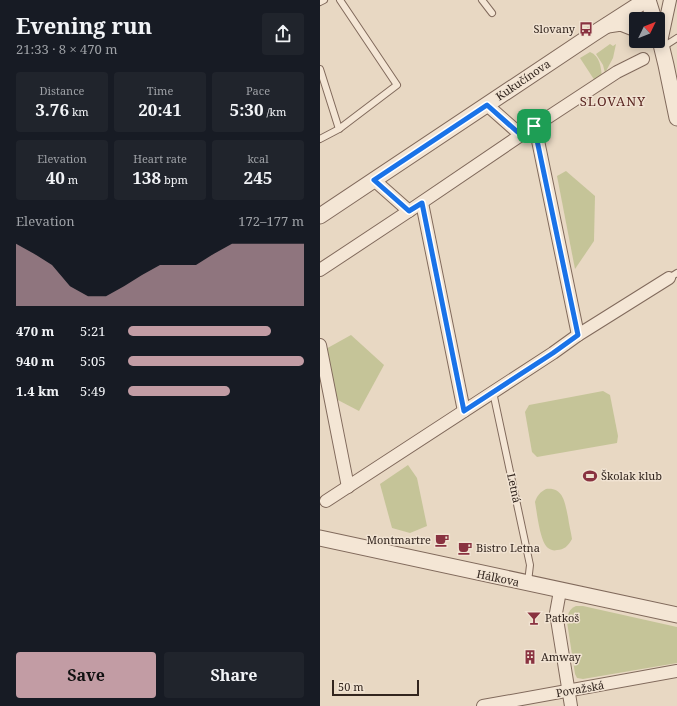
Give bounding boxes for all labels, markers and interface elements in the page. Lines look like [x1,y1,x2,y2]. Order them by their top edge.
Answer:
text: Evening run [16,10,152,40]
north arrow [629,12,665,48]
map controls [629,12,665,48]
button: share [262,13,304,55]
place label: Slovany [534,21,576,36]
bus stop icon: Slovany [578,21,594,37]
text: 21:33 · 8 × 470 m [16,40,118,58]
street label: Kukučínova [492,56,553,103]
text: Distance [40,83,84,98]
text: Time [147,83,173,98]
text: Pace [246,83,270,98]
district label: SLOVANY [580,92,646,110]
text: 3.76 [35,98,69,121]
text: 20:41 [138,98,182,121]
text: 5:30 [230,98,264,121]
text: km [69,104,89,119]
text: /km [264,104,286,119]
pin [517,109,551,143]
icon: arrive [523,115,545,137]
text: Elevation [37,151,87,166]
text: Heart rate [133,151,187,166]
text: kcal [247,151,269,166]
text: 40 [46,166,65,189]
text: 138 [132,166,161,189]
text: 245 [244,166,272,189]
text: m [65,172,78,187]
text: bpm [161,172,188,187]
text: Elevation [16,212,75,230]
text: 172–177 m [238,212,304,230]
text: 470 m [16,322,54,340]
text: 5:21 [80,322,106,340]
text: 940 m [16,352,54,370]
text: 5:05 [80,352,106,370]
text: 1.4 km [16,382,59,400]
text: 5:49 [80,382,106,400]
sports icon: Školak klub [582,468,598,484]
place label: Školak klub [601,468,662,483]
street label: Letná [504,472,525,504]
place label: Montmartre [367,532,431,547]
cafe icon: Montmartre [434,532,450,548]
cafe icon: Bistro Letna [457,540,473,556]
place label: Bistro Letna [476,540,540,555]
street label: Hálkova [475,566,521,589]
bar icon: Patkoš [526,610,542,626]
place label: Patkoš [545,610,579,625]
building icon: Amway [522,649,538,665]
place label: Amway [541,649,582,664]
button: Save [16,652,156,698]
button: Share [164,652,304,698]
street label: Považská [555,677,605,700]
scale bar [332,678,419,697]
text: 50 m [338,679,364,694]

